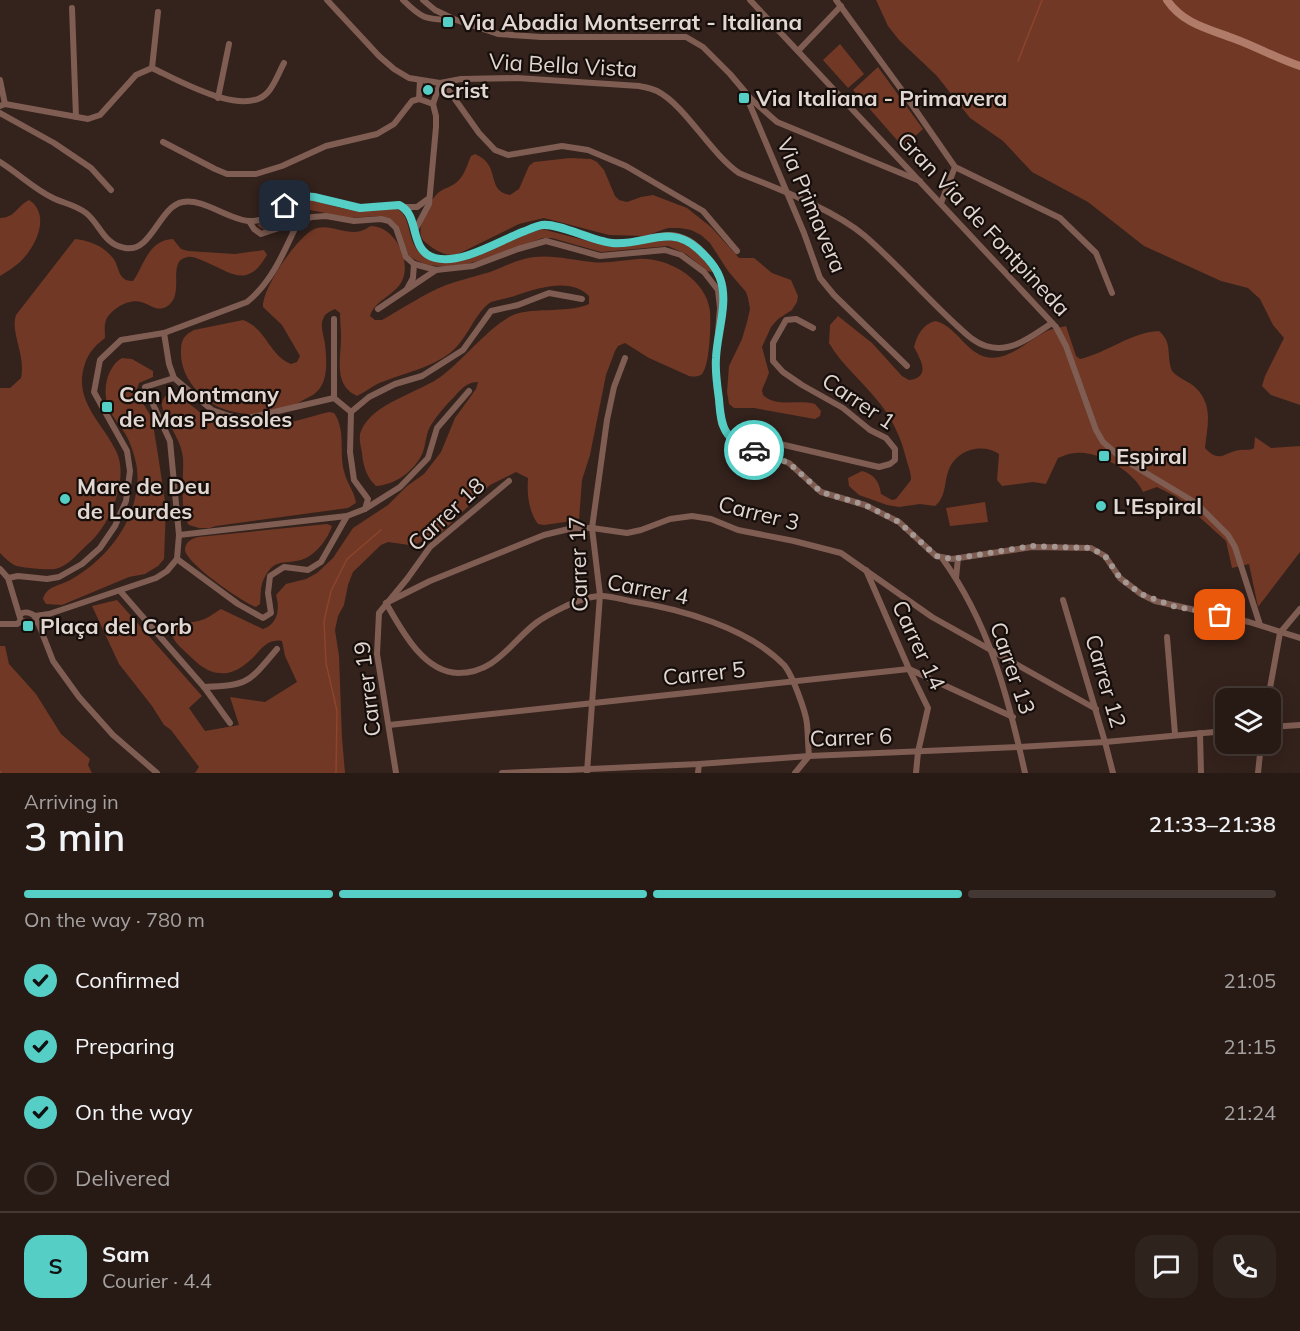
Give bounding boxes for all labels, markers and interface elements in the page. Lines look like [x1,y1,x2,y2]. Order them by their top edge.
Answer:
place label: Via Abadia Montserrat - Italiana [459,8,802,36]
marker: Via Abadia Montserrat - Italiana [441,15,455,29]
street label: Via Bella Vista [488,47,638,83]
place label: Crist [440,76,489,104]
marker: Crist [421,83,435,97]
place label: Via Italiana - Primavera [755,84,1007,112]
marker: Via Italiana - Primavera [737,91,751,105]
street label: Gran Via de Fontpineda [892,126,1076,322]
street label: Via Primavera [771,133,853,277]
pin [259,180,310,231]
icon: home [268,189,301,222]
street label: Carrer 1 [817,366,901,436]
place label: Can Montmany de Mas Passoles [119,380,292,433]
marker: Can Montmany de Mas Passoles [100,400,114,414]
courier [724,420,784,480]
icon: car [738,434,771,467]
place label: Espiral [1116,442,1187,470]
marker: Espiral [1097,449,1111,463]
street label: Carrer 18 [401,471,491,557]
place label: Mare de Deu de Lourdes [77,472,210,525]
street label: Carrer 3 [716,489,802,537]
marker: Mare de Deu de Lourdes [58,492,72,506]
place label: L'Espiral [1113,492,1202,520]
marker: L'Espiral [1094,499,1108,513]
street label: Carrer 17 [562,516,594,612]
street label: Carrer 4 [605,567,691,611]
pin [1194,589,1245,640]
street label: Carrer 14 [886,596,952,694]
icon: bag [1203,598,1236,631]
place label: Plaça del Corb [40,612,192,640]
street label: Carrer 13 [984,618,1042,718]
marker: Plaça del Corb [21,619,35,633]
street label: Carrer 12 [1079,631,1133,731]
street label: Carrer 19 [347,640,387,738]
street label: Carrer 5 [661,655,747,691]
map controls [1215,688,1281,754]
button: layers [1215,688,1281,754]
street label: Carrer 6 [809,722,893,752]
text: Arriving in [24,789,119,814]
text: 21:33–21:38 [1149,810,1276,838]
text: 3 min [24,812,125,861]
text: On the way · 780 m [24,907,205,932]
icon: check [24,964,57,997]
text: Confirmed [75,966,180,994]
text: 21:05 [1223,968,1276,993]
icon: check [24,1030,57,1063]
text: Preparing [75,1032,175,1060]
text: 21:15 [1223,1034,1276,1059]
icon: check [24,1096,57,1129]
text: On the way [75,1098,193,1126]
text: 21:24 [1223,1100,1276,1125]
text: Delivered [75,1164,170,1192]
button: chat [1135,1235,1198,1298]
button: phone [1213,1235,1276,1298]
text: Sam [102,1240,150,1268]
text: S [48,1252,63,1280]
text: Courier · 4.4 [102,1268,212,1293]

